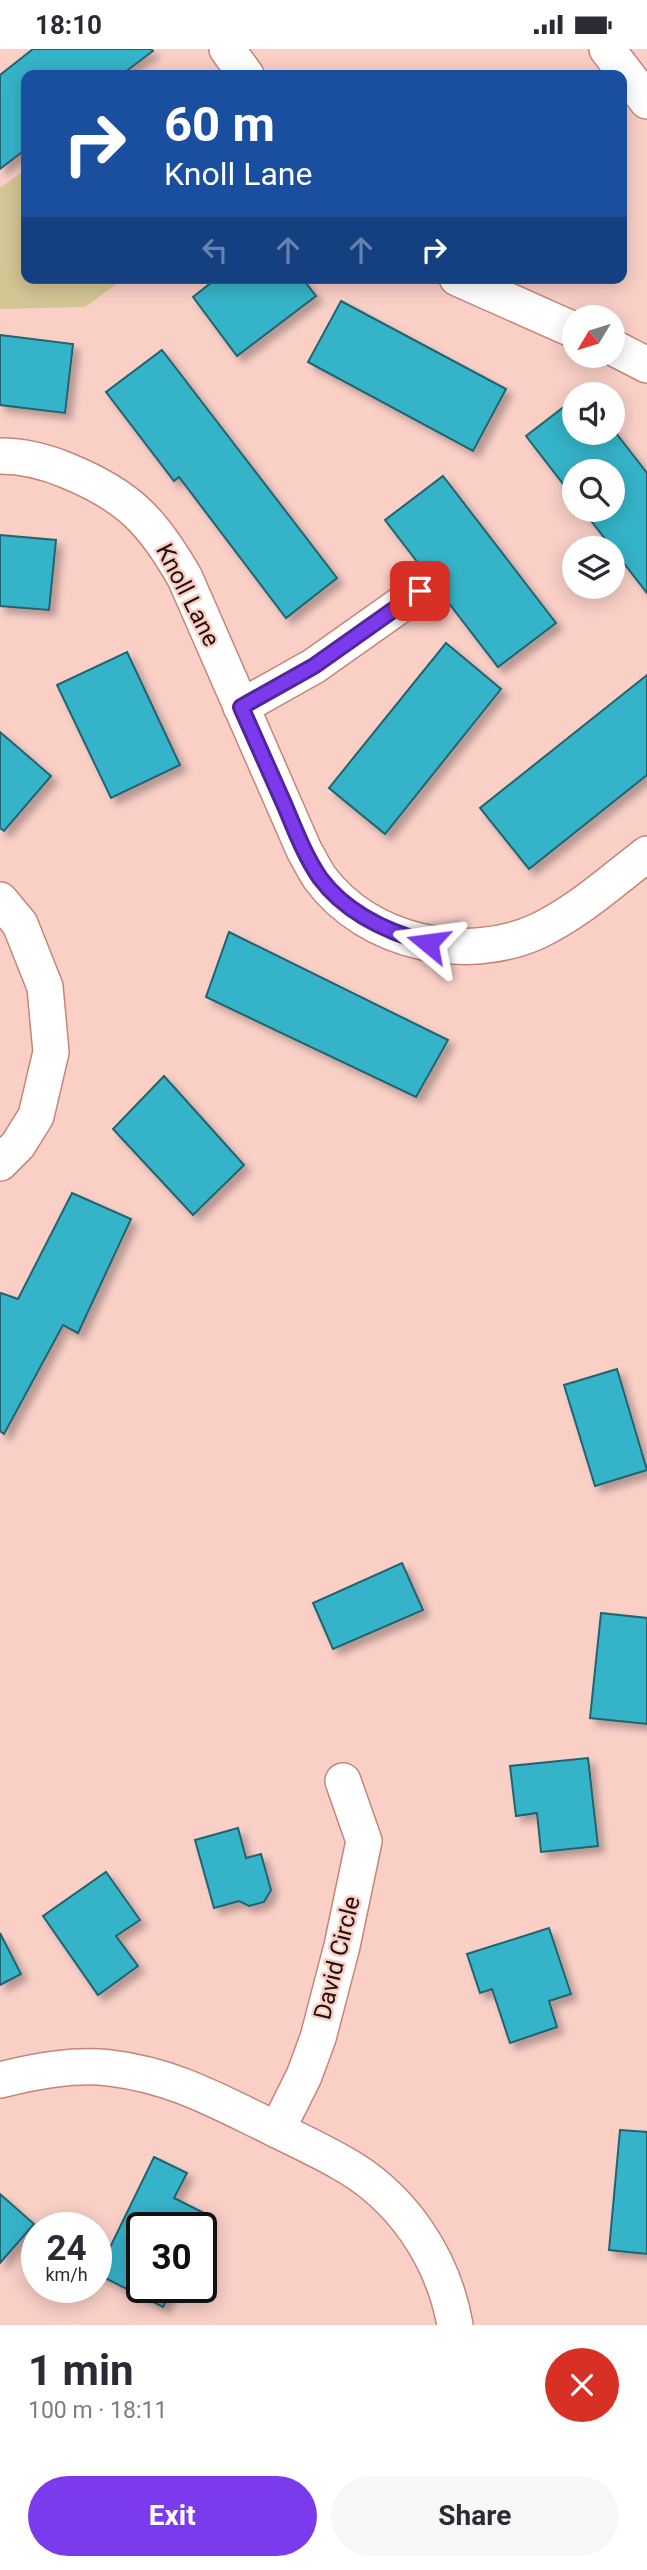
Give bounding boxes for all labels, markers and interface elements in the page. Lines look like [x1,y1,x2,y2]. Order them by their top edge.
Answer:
text: 18:10 [35,10,102,40]
text: 60 m [164,96,275,153]
icon: right [49,98,140,189]
text: Knoll Lane [164,155,312,193]
icon: left [196,231,234,269]
icon: ahead [269,231,307,269]
icon: ahead [342,231,380,269]
icon: right [415,231,453,269]
north arrow [562,305,625,367]
map controls [562,305,625,599]
button: sound [562,382,625,445]
button: search [562,459,625,522]
button: layers [562,536,625,599]
street label: Knoll Lane [150,539,226,651]
pin [390,561,450,621]
icon: arrive [401,572,439,610]
position arrow [391,906,465,980]
street label: David Circle [308,1893,366,2023]
speed limit sign: 30 [126,2212,217,2303]
text: 24 [46,2228,87,2269]
text: km/h [45,2264,88,2285]
text: 1 min [28,2346,134,2395]
button: close [545,2348,619,2422]
text: 100 m · 18:11 [28,2397,167,2424]
button: Exit [28,2476,317,2556]
button: Share [331,2476,619,2556]

